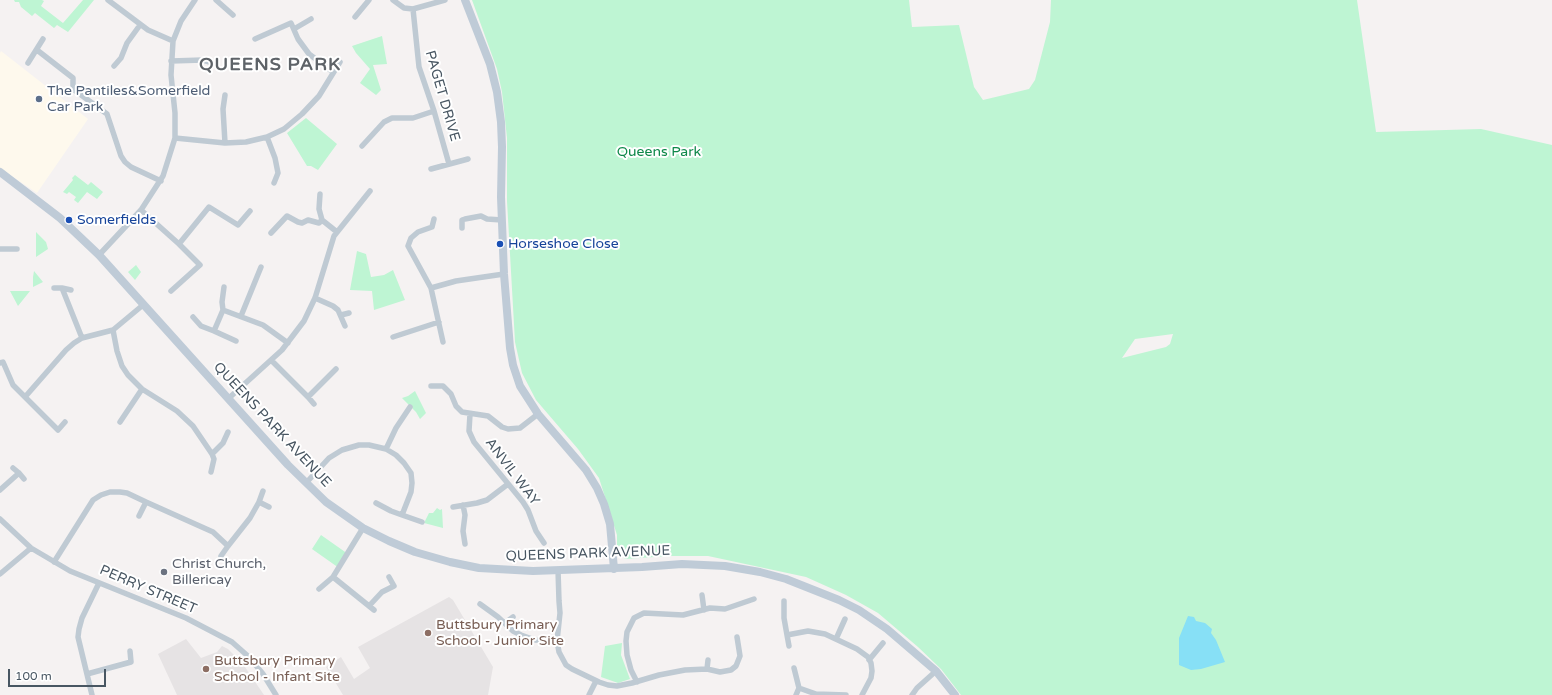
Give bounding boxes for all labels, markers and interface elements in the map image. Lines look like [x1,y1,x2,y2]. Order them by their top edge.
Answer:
street label: PAGET DRIVE [421,49,463,143]
district label: QUEENS PARK [199,54,341,76]
place label: The Pantiles&Somerfield Car Park [47,83,210,116]
marker: The Pantiles&Somerfield Car Park [34,94,44,104]
park label: Queens Park [617,144,701,160]
place label: Somerfields [77,212,156,228]
marker: Somerfields [64,215,74,225]
place label: Horseshoe Close [508,236,619,252]
marker: Horseshoe Close [495,239,505,249]
street label: QUEENS PARK AVENUE [210,359,334,491]
street label: ANVIL WAY [481,435,543,509]
street label: QUEENS PARK AVENUE [505,543,671,565]
place label: Christ Church, Billericay [172,556,266,588]
street label: PERRY STREET [97,562,199,618]
marker: Christ Church, Billericay [159,567,169,577]
place label: Buttsbury Primary School - Junior Site [436,617,564,650]
marker: Buttsbury Primary School - Junior Site [423,628,433,638]
place label: Buttsbury Primary School - Infant Site [214,653,340,686]
scale bar [10,661,108,687]
marker: Buttsbury Primary School - Infant Site [201,664,211,674]
text: 100 m [15,669,52,683]

